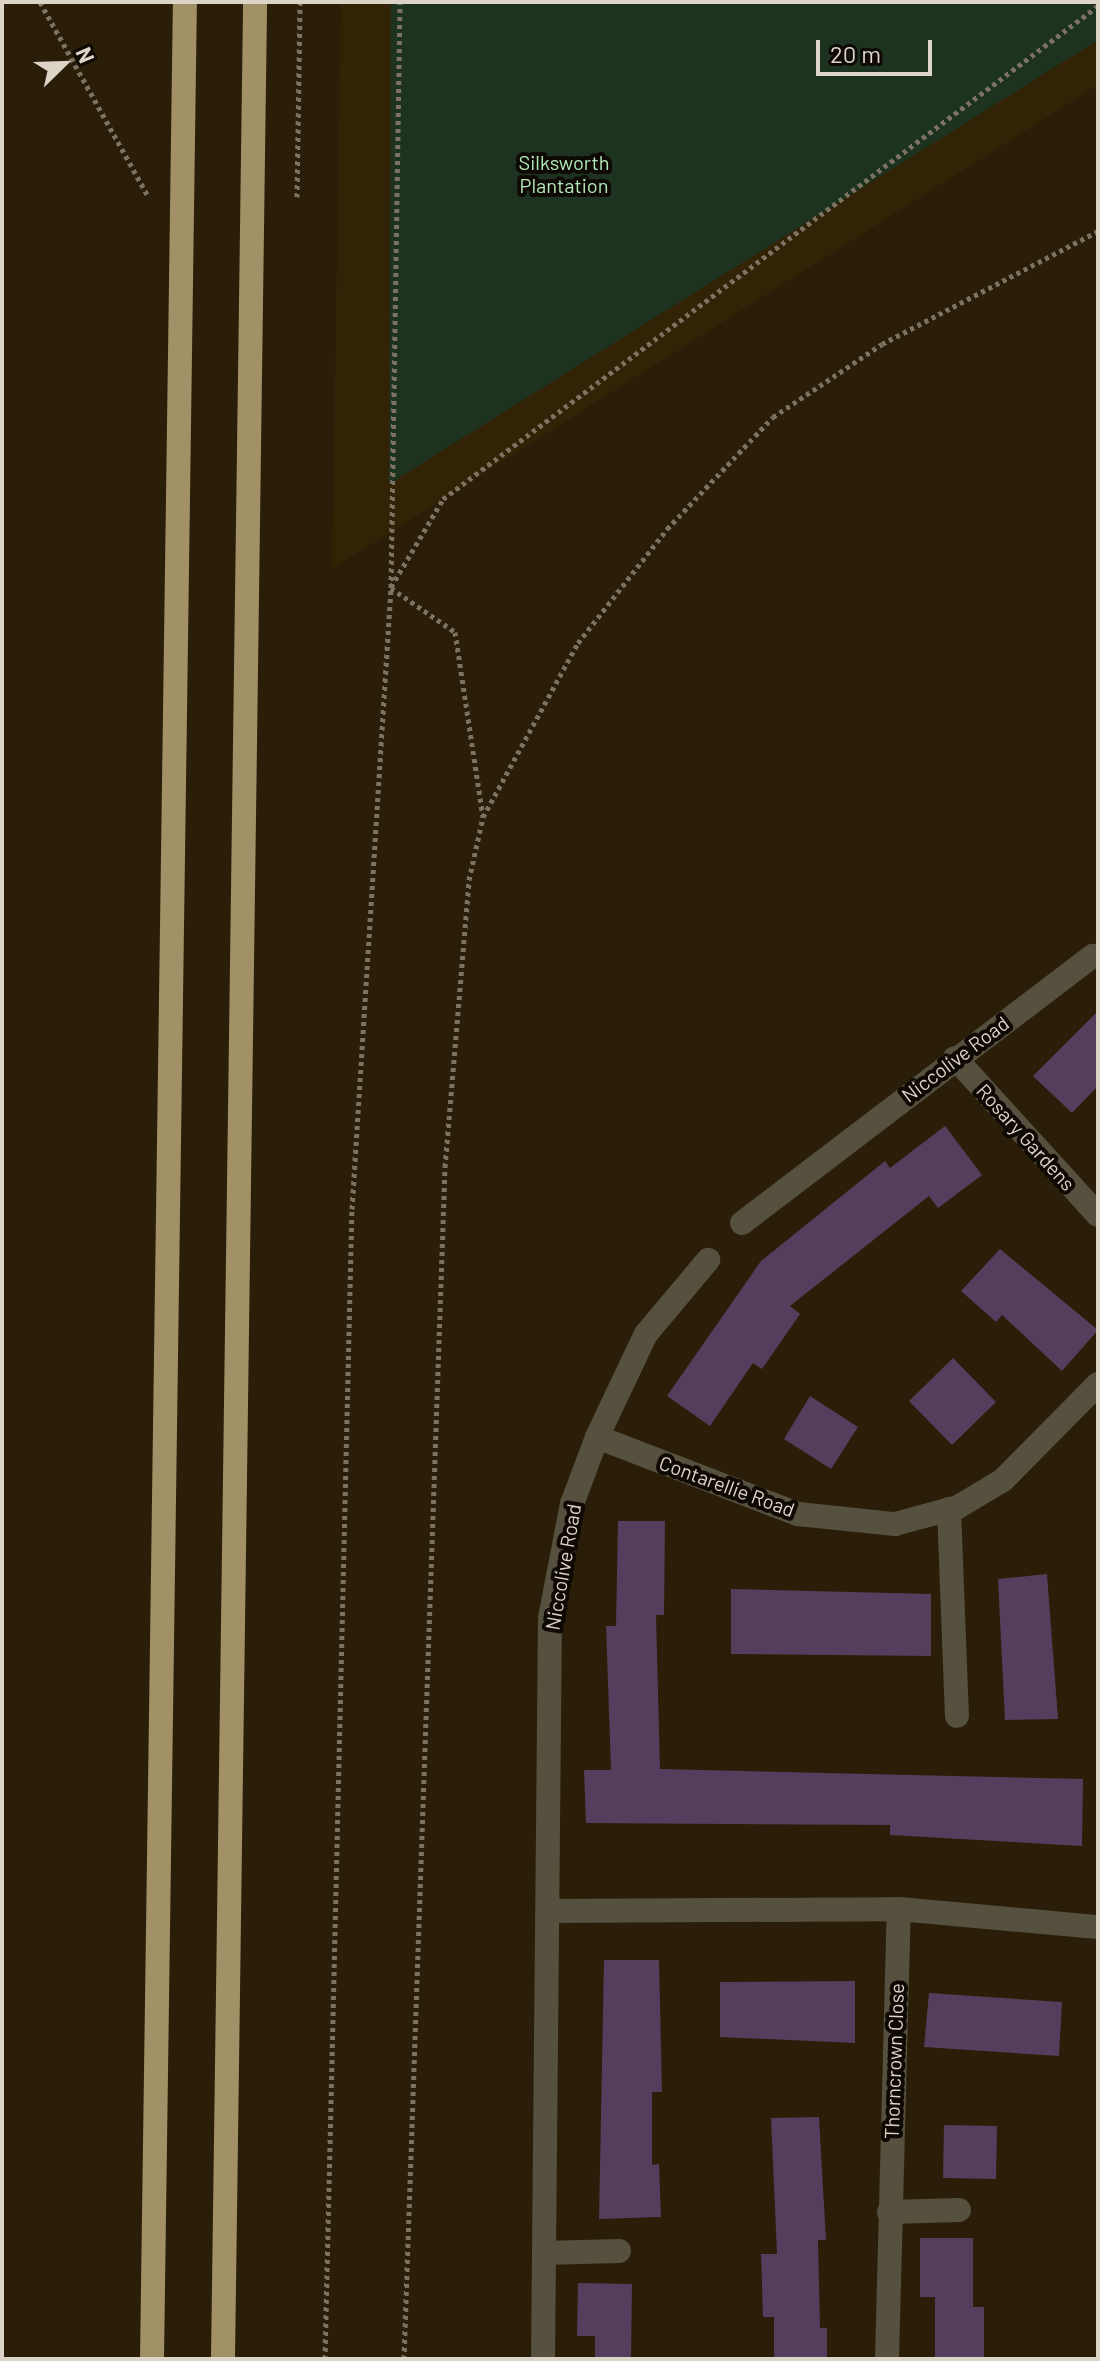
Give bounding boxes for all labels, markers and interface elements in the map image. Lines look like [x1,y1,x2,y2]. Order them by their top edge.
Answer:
north arrow [24,24,104,104]
scale bar [820,24,936,74]
text: 20 m [830,39,881,68]
text: N [71,43,101,66]
park label: Silksworth Plantation [519,150,609,197]
street label: Niccolive Road [897,1011,1013,1107]
street label: Rosary Gardens [972,1079,1080,1195]
street label: Contarellie Road [656,1450,798,1522]
street label: Niccolive Road [540,1502,586,1632]
street label: Thorncrown Close [879,1983,909,2139]

